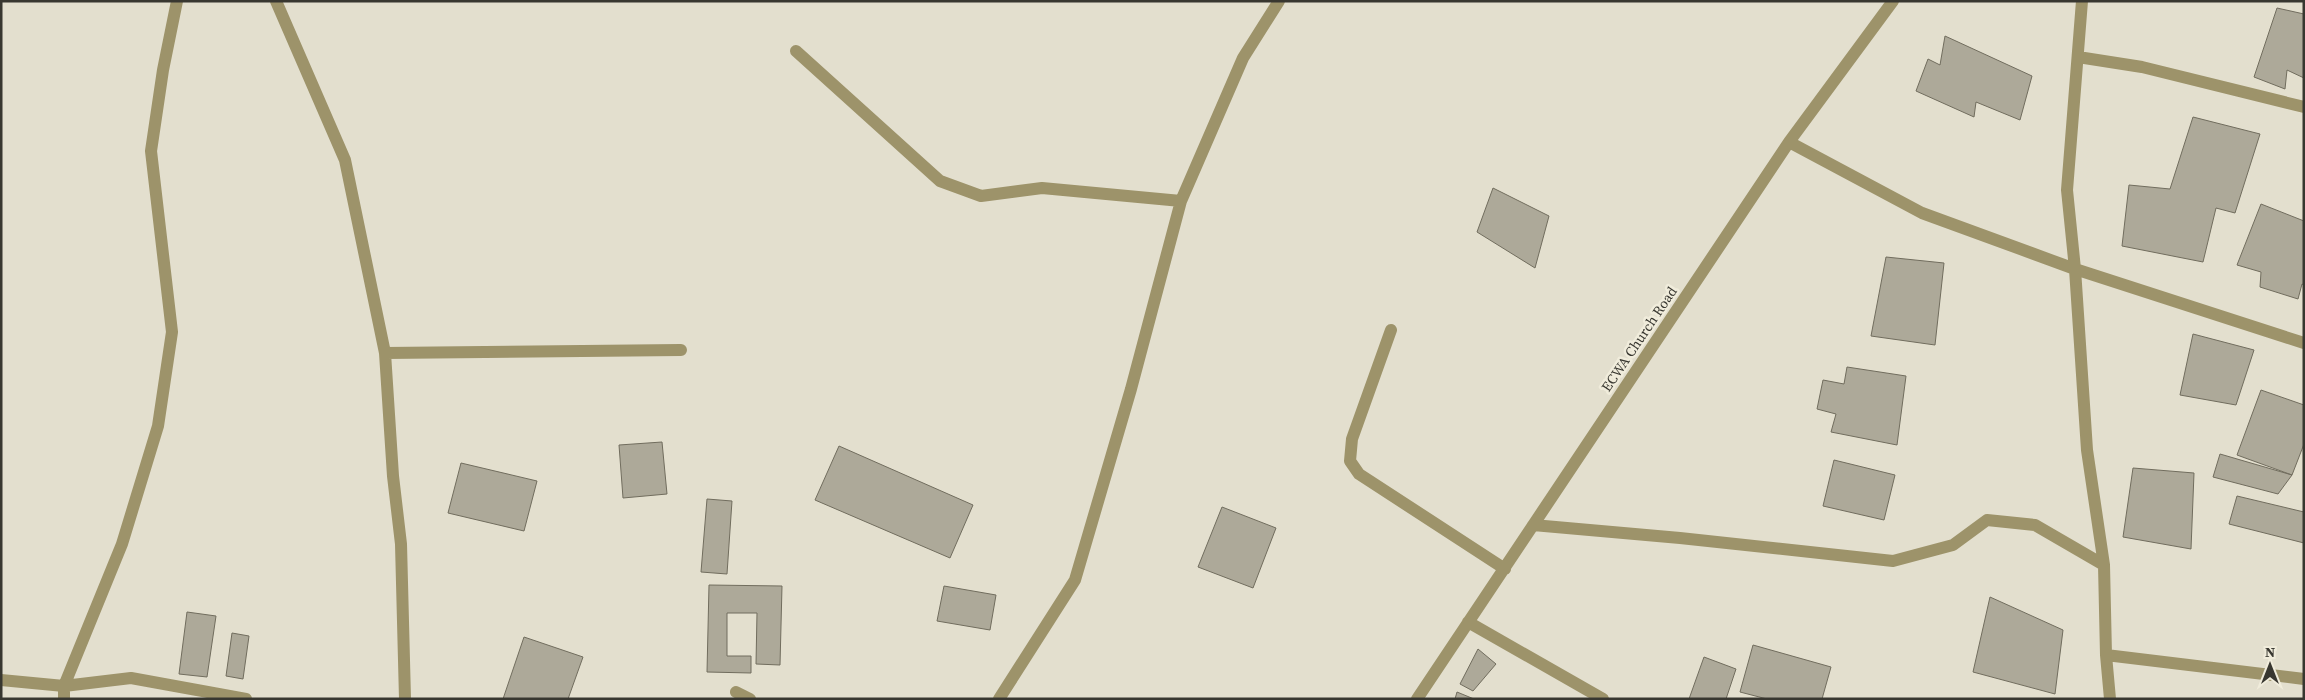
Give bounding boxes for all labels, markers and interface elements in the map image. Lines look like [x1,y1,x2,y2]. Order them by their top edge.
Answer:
street label: ECWA Church Road [1596,282,1682,396]
north arrow [2245,640,2295,690]
text: N [2265,642,2275,662]

